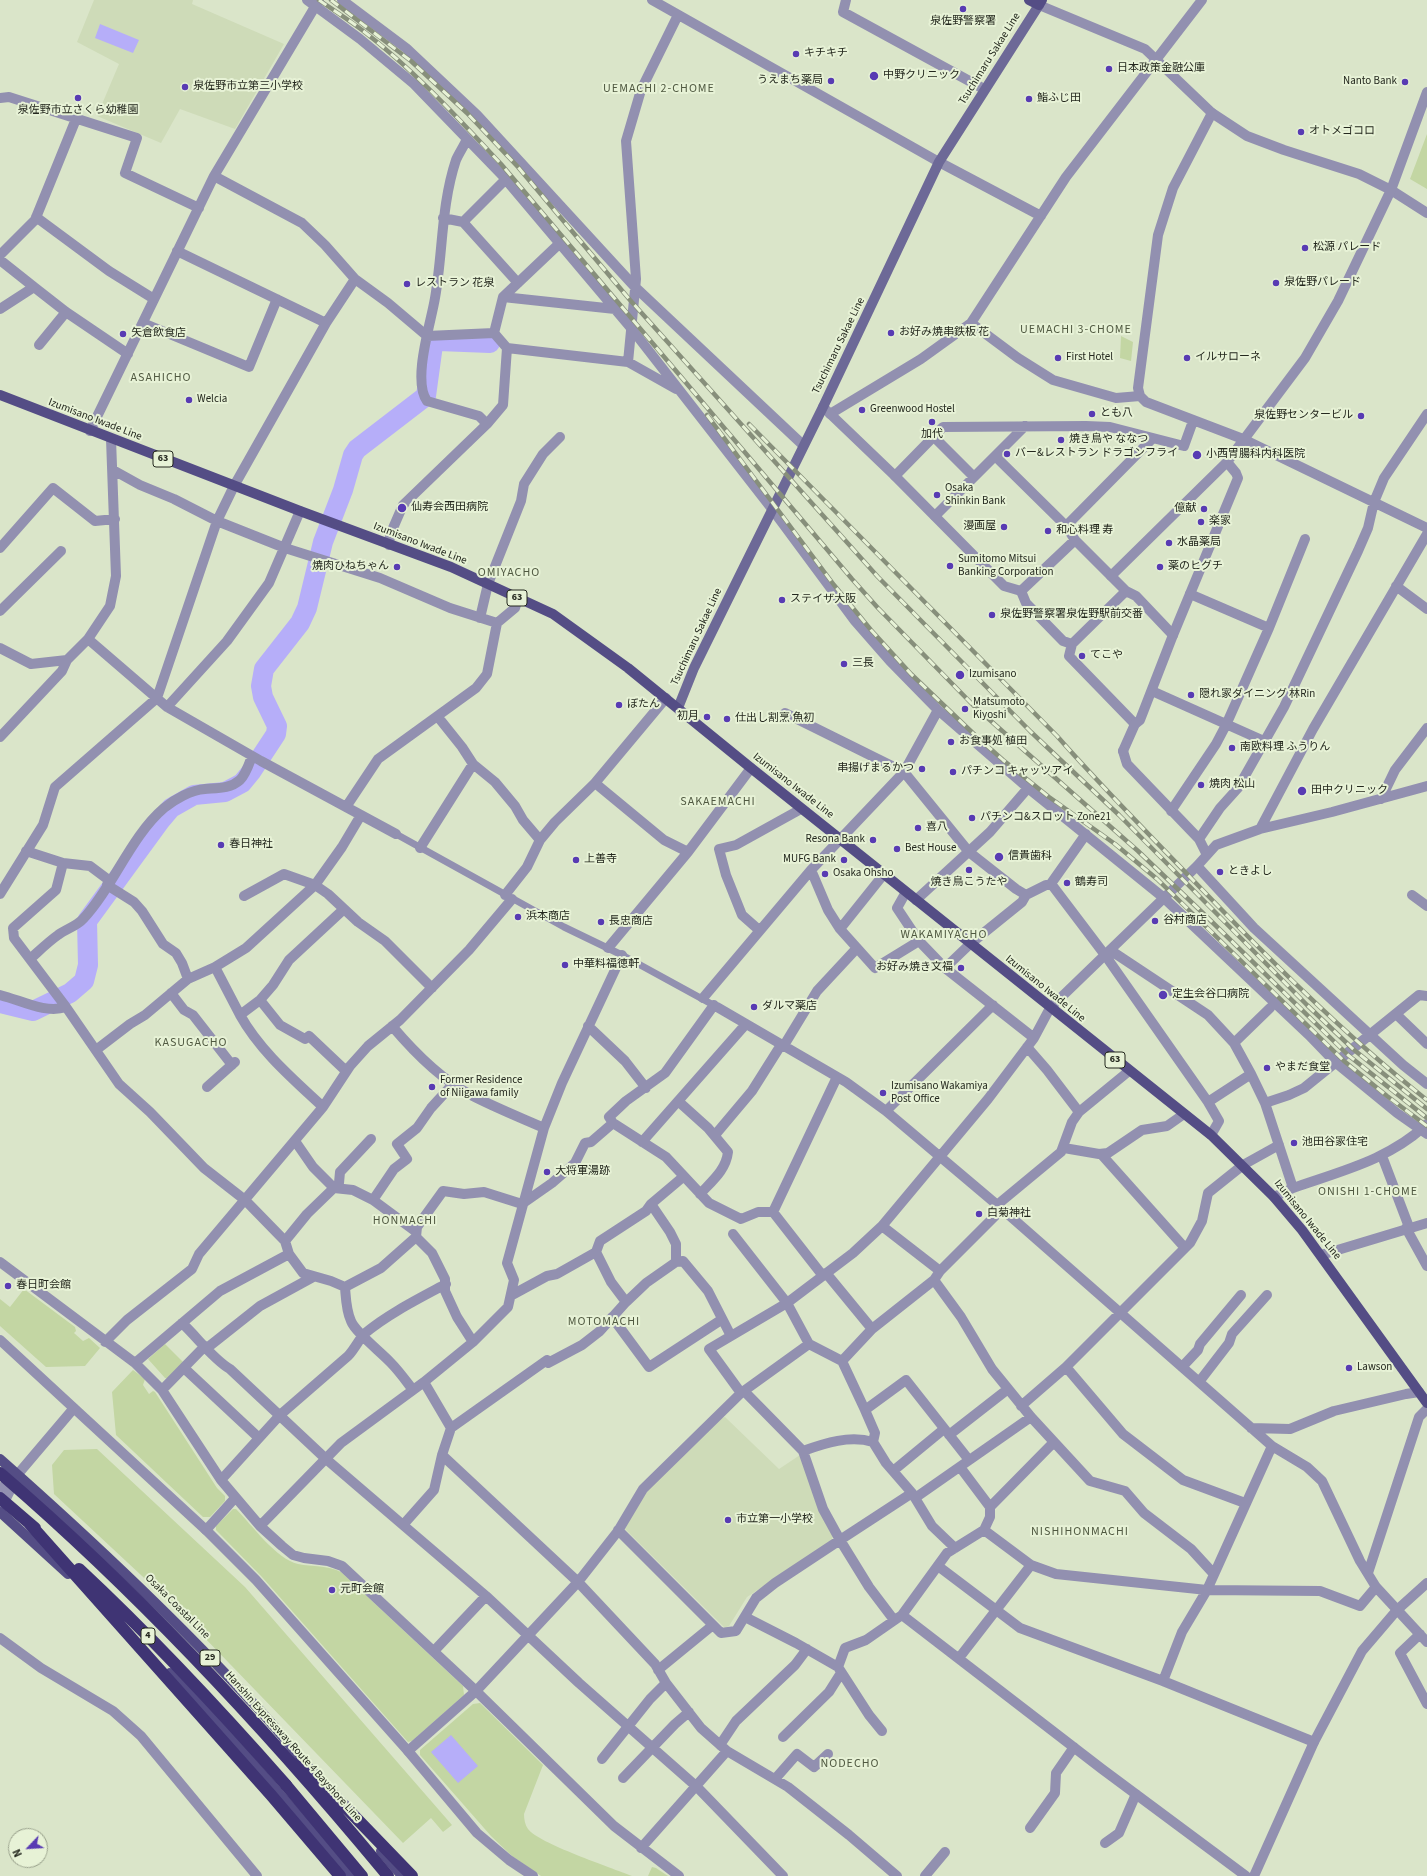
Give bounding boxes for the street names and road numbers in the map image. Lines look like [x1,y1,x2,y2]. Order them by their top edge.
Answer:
street label: Tsuchimaru Sakae Line [956,11,1024,107]
street label: Tsuchimaru Sakae Line [810,296,868,396]
street label: Izumisano Iwade Line [46,396,144,444]
road number: 63 [153,451,173,467]
street label: Izumisano Iwade Line [371,520,469,568]
street label: Tsuchimaru Sakae Line [669,586,725,688]
road number: 63 [507,590,527,606]
street label: Izumisano Iwade Line [750,750,836,822]
street label: Izumisano Iwade Line [1002,953,1088,1025]
road number: 63 [1105,1052,1125,1068]
street label: Izumisano Iwade Line [1271,1177,1343,1263]
street label: Osaka Coastal Line [142,1572,212,1642]
road number: 4 [141,1628,155,1644]
road number: 29 [200,1650,220,1666]
street label: Hanshin Expressway Route 4 Bayshore Line [222,1669,364,1825]

